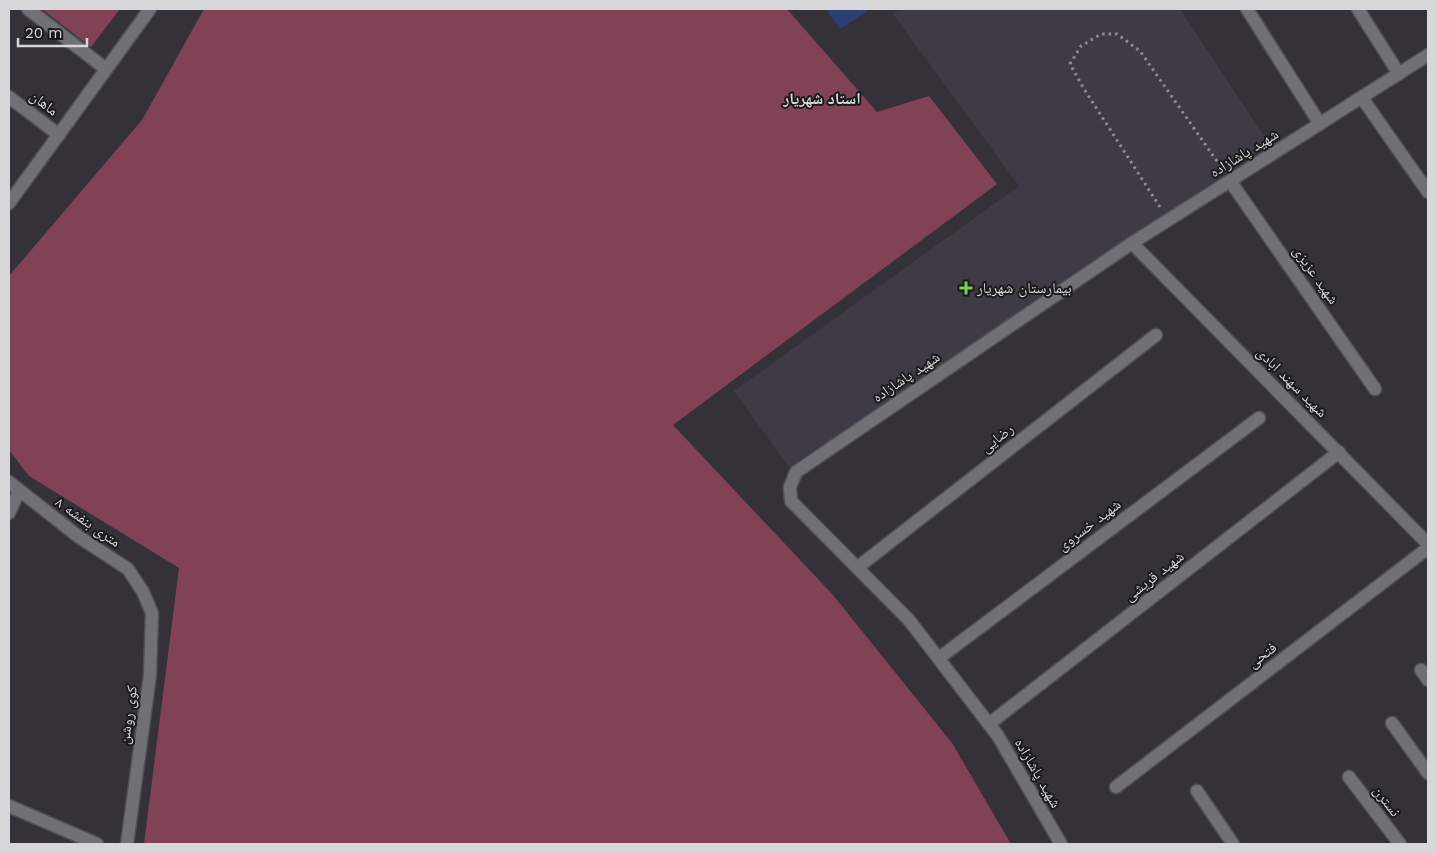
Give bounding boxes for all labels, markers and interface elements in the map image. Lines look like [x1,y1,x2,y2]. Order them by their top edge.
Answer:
scale bar [18,15,86,47]
text: 20 m [25,24,63,42]
street label: ماهان [26,87,62,120]
district label: استاد شهریار [782,89,861,108]
street label: شهید پاشازاده [1206,125,1282,181]
street label: شهید عزیزی [1288,242,1343,308]
place label: بیمارستان شهریار [976,279,1072,298]
marker: بیمارستان شهریار [959,281,973,295]
street label: شهید سهند ابادی [1252,343,1331,422]
street label: شهید پاشازاده [869,348,943,406]
street label: رضایی [977,419,1018,457]
street label: ۸ متری بنفشه [51,493,124,552]
street label: شهید خسروی [1054,495,1125,556]
street label: شهید قریشی [1120,547,1188,606]
street label: فتحی [1244,638,1281,673]
street label: کوی روشن [115,684,142,746]
street label: شهید پاشازاده [1011,735,1065,811]
street label: نسترن [1369,782,1405,821]

